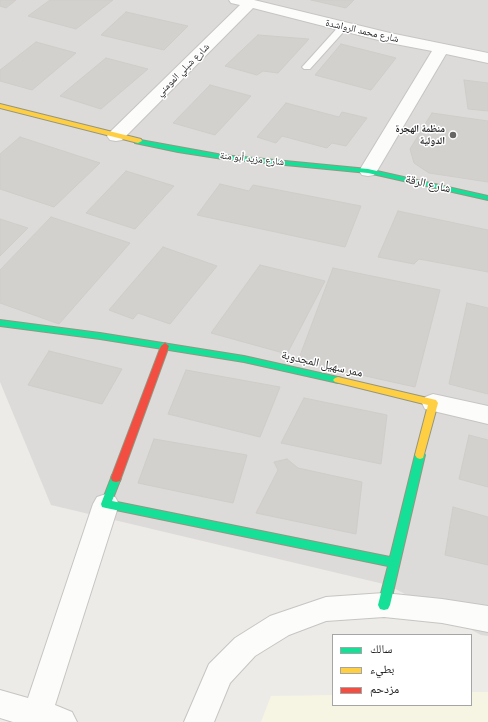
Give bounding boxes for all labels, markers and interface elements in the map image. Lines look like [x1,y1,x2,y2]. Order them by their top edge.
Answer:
street label: شارع محمد الرواشدة [324,17,400,45]
street label: شارع شبلي المومني [154,41,212,99]
place label: منظمة الهجرة الدولية [395,123,445,146]
marker: منظمة الهجرة الدولية [448,130,458,140]
street label: شارع مزيد أبو منة [219,150,285,168]
street label: شارع الرقة [404,172,452,196]
street label: ممر سهيل المجدوبة [280,348,364,380]
legend [332,634,472,706]
text: سالك [370,641,392,656]
text: بطيء [370,661,394,676]
text: مزدحم [370,681,399,696]

